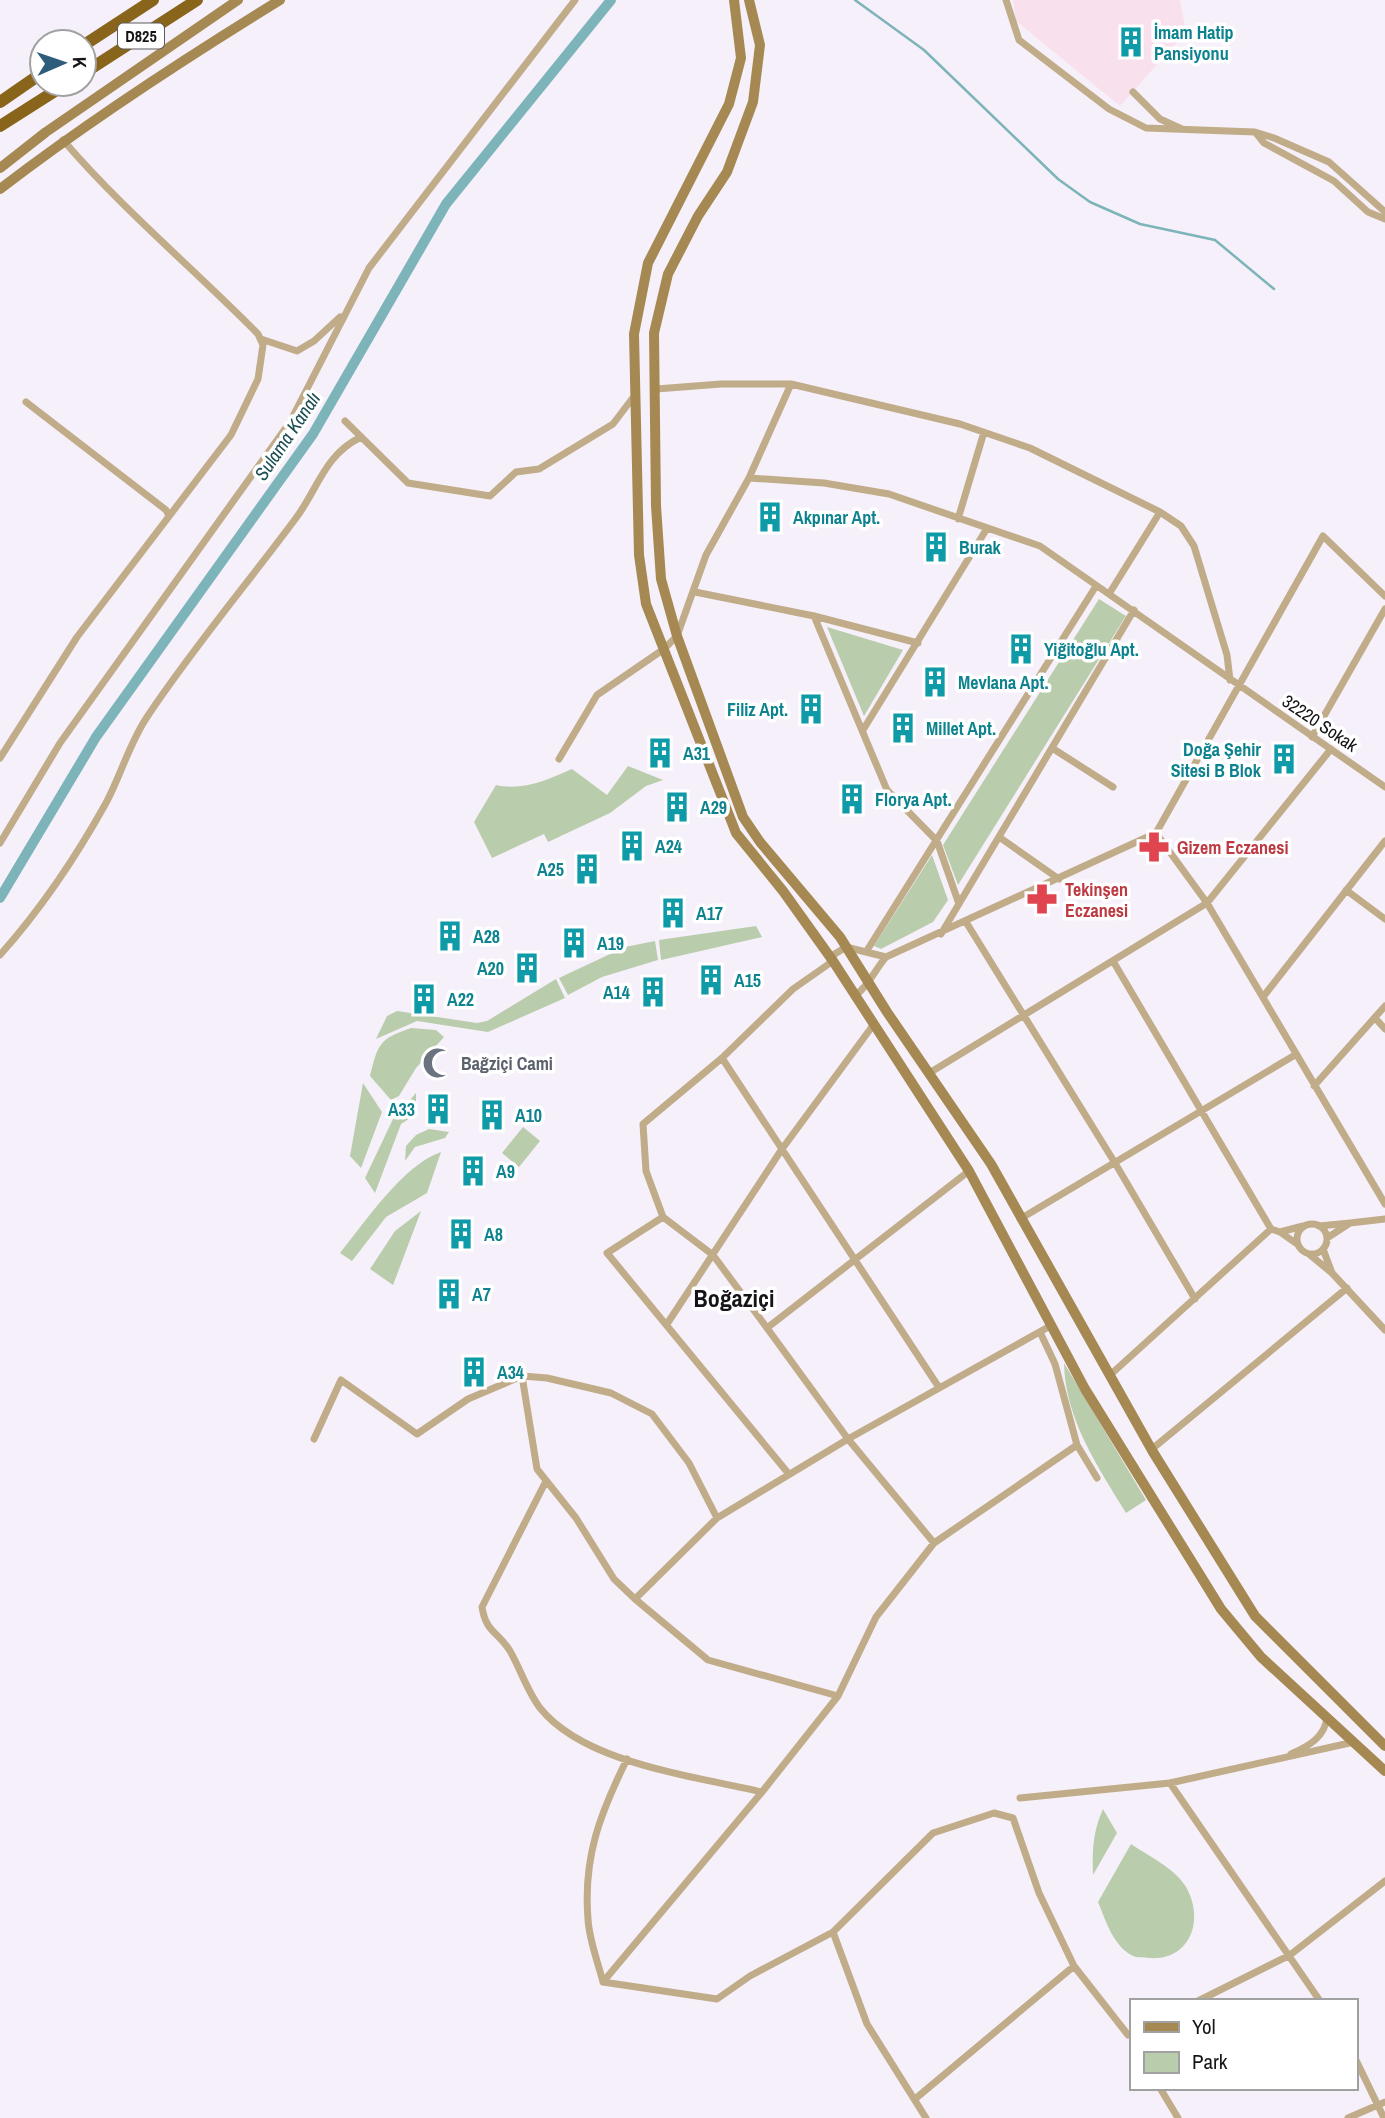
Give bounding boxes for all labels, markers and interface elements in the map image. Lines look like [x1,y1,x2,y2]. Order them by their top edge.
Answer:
place label: İmam Hatip Pansiyonu [1154,20,1234,66]
road number: D825 [118,24,164,48]
building icon: İmam Hatip Pansiyonu [1114,25,1148,59]
north arrow [28,28,98,98]
text: K [67,56,93,69]
water label: Sulama Kanalı [248,387,326,485]
building icon: Akpınar Apt. [753,500,787,534]
place label: Akpınar Apt. [793,505,880,530]
building icon: Burak [919,530,953,564]
place label: Burak [959,535,1002,560]
building icon: Yiğitoğlu Apt. [1004,632,1038,666]
place label: Yiğitoğlu Apt. [1044,637,1139,662]
building icon: Mevlana Apt. [918,665,952,699]
place label: Mevlana Apt. [958,670,1049,695]
street label: 32220 Sokak [1277,689,1363,758]
building icon: Filiz Apt. [794,692,828,726]
place label: Filiz Apt. [727,697,788,722]
building icon: Millet Apt. [886,711,920,745]
place label: Millet Apt. [926,716,996,741]
building icon: A31 [643,736,677,770]
place label: Doğa Şehir Sitesi B Blok [1171,737,1262,783]
place label: A31 [683,741,711,766]
building icon: Doğa Şehir Sitesi B Blok [1267,742,1301,776]
building icon: Florya Apt. [835,782,869,816]
place label: Florya Apt. [875,787,952,812]
building icon: A29 [660,790,694,824]
place label: A29 [700,795,727,820]
building icon: A24 [615,829,649,863]
pharmacy icon: Gizem Eczanesi [1137,830,1171,864]
place label: A24 [655,834,683,859]
place label: Gizem Eczanesi [1177,835,1289,860]
building icon: A25 [570,852,604,886]
place label: A25 [537,857,564,882]
place label: Tekinşen Eczanesi [1065,877,1128,923]
pharmacy icon: Tekinşen Eczanesi [1025,882,1059,916]
building icon: A17 [656,896,690,930]
place label: A17 [696,901,723,926]
building icon: A28 [433,919,467,953]
place label: A28 [473,924,500,949]
building icon: A19 [557,926,591,960]
place label: A19 [597,931,624,956]
building icon: A20 [510,951,544,985]
place label: A20 [477,956,504,981]
building icon: A15 [694,963,728,997]
place label: A15 [734,968,761,993]
building icon: A14 [636,975,670,1009]
place label: A14 [603,980,631,1005]
building icon: A22 [407,982,441,1016]
place label: A22 [447,987,474,1012]
mosque icon: Bağziçi Cami [421,1046,455,1080]
place label: Bağziçi Cami [461,1051,553,1076]
building icon: A33 [421,1092,455,1126]
place label: A33 [388,1097,415,1122]
building icon: A10 [475,1098,509,1132]
place label: A10 [515,1103,542,1128]
building icon: A9 [456,1154,490,1188]
place label: A9 [496,1159,515,1184]
building icon: A8 [444,1217,478,1251]
place label: A8 [484,1222,503,1247]
building icon: A7 [432,1277,466,1311]
place label: A7 [472,1282,491,1307]
district label: Boğaziçi [694,1282,774,1314]
building icon: A34 [457,1355,491,1389]
place label: A34 [497,1360,525,1385]
legend [1130,1999,1357,2090]
text: Yol [1192,2012,1216,2041]
text: Park [1192,2047,1228,2076]

